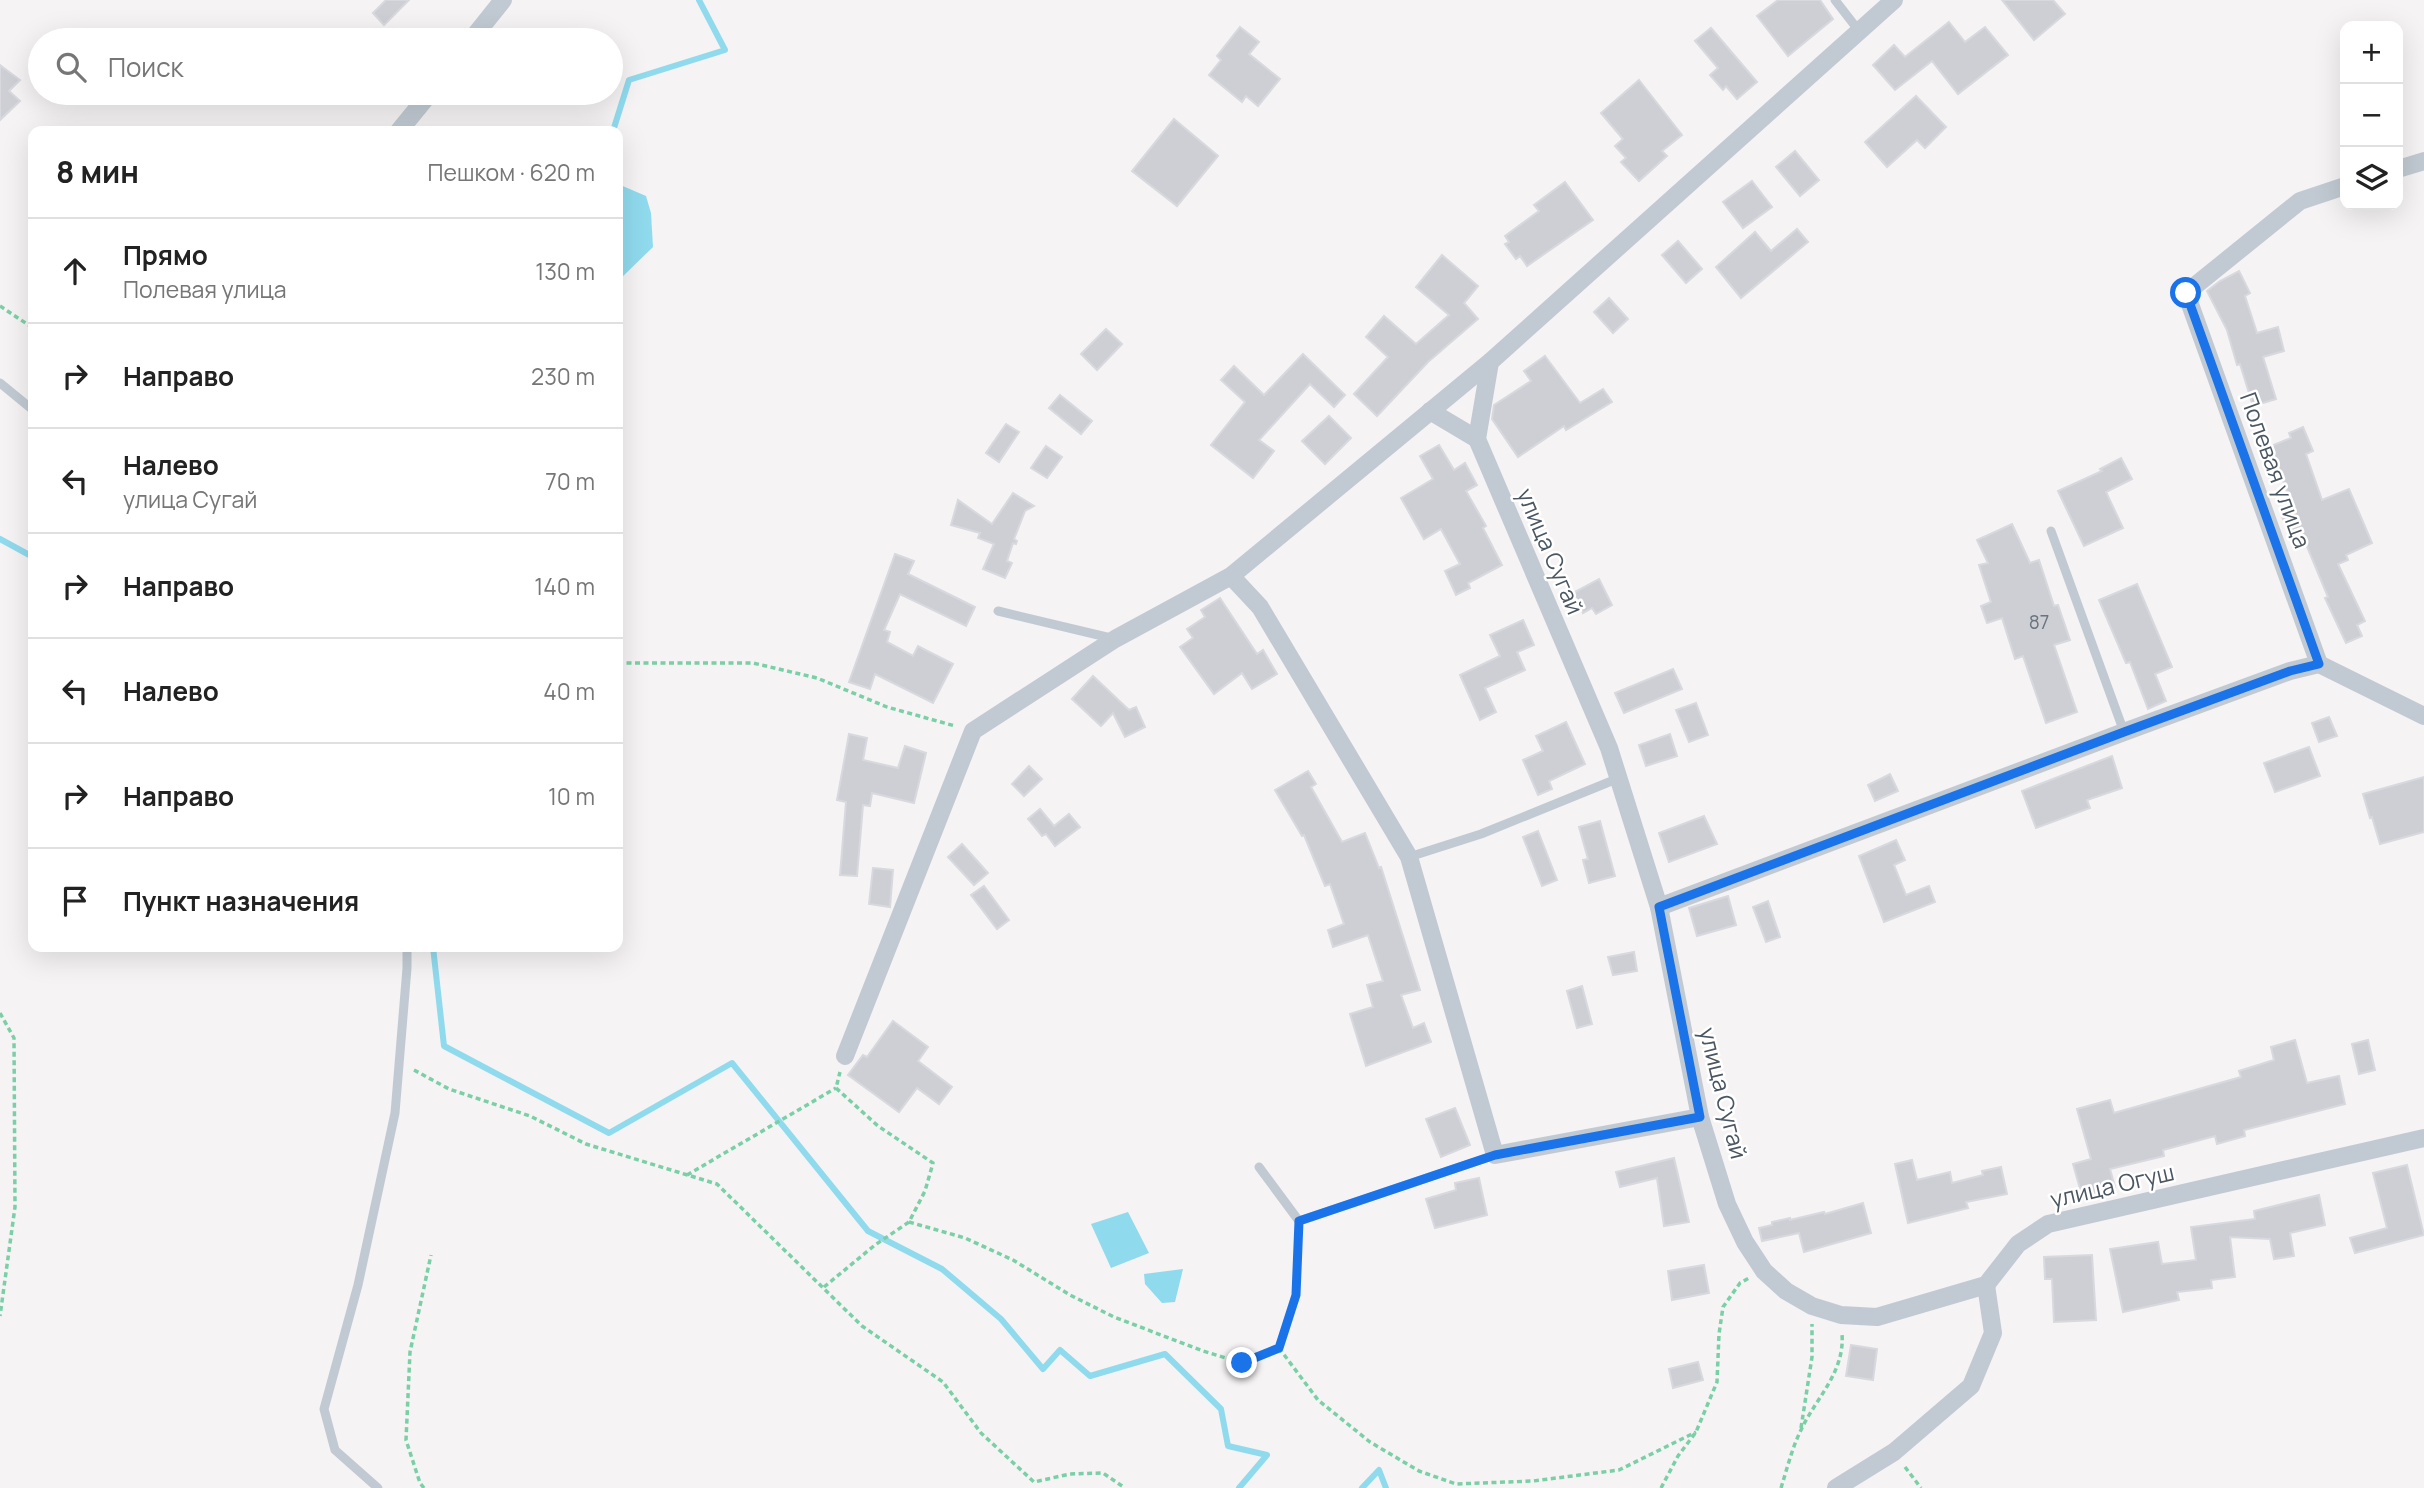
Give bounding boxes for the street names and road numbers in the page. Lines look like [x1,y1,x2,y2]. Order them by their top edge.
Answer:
street label: Полевая улица [2233,388,2319,552]
street label: улица Сугай [1510,483,1592,619]
street label: улица Сугай [1692,1024,1756,1162]
street label: улица Огуш [2047,1155,2177,1215]

